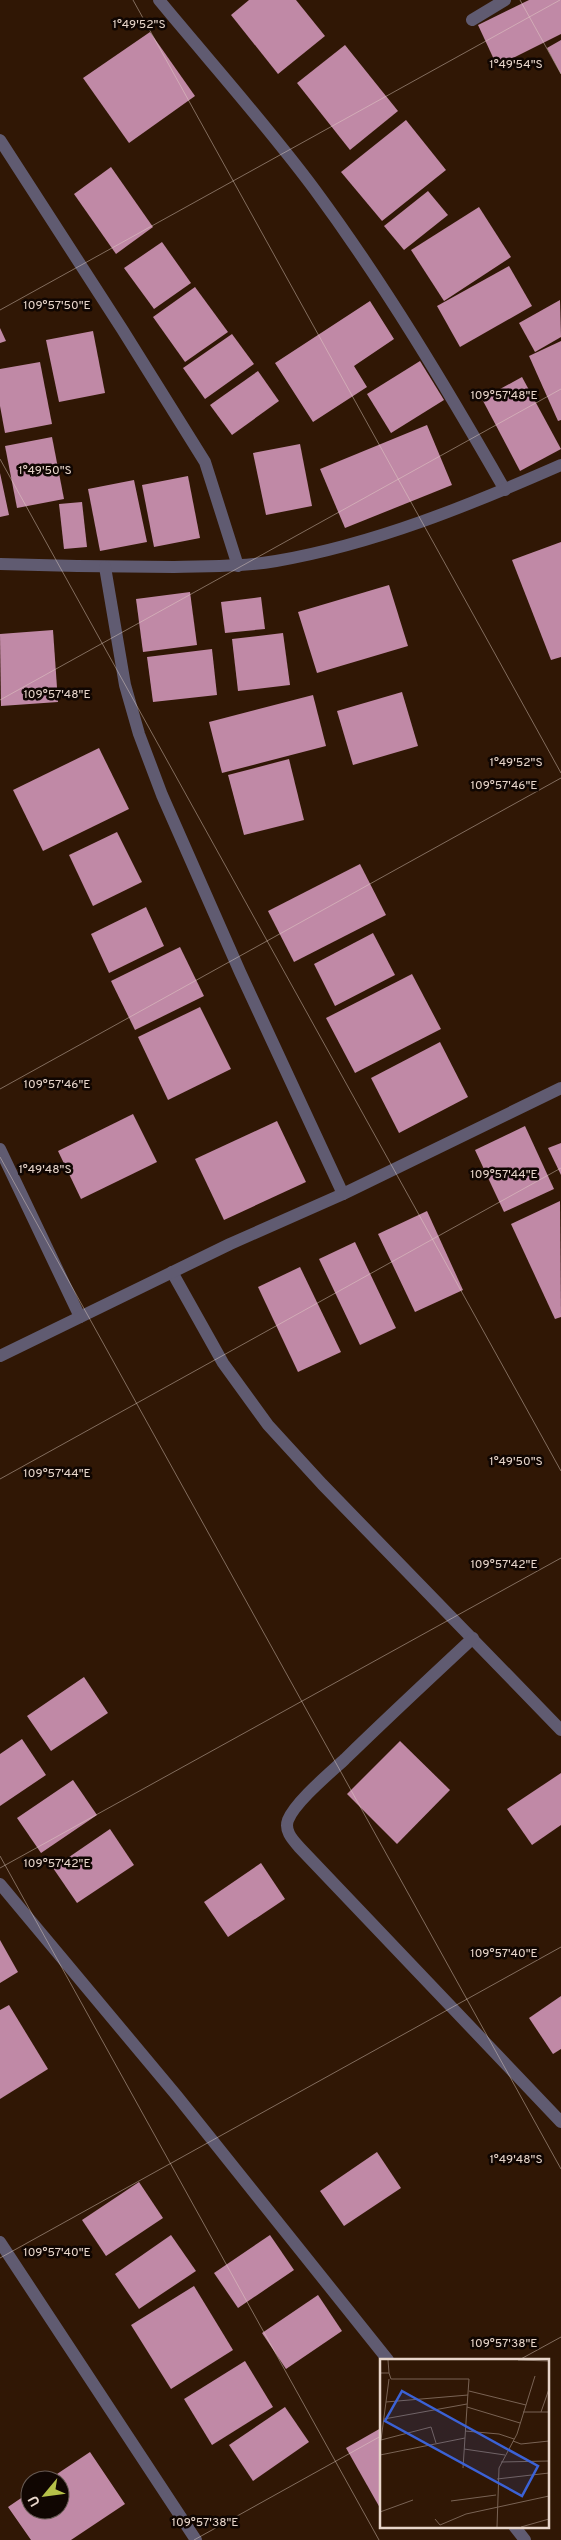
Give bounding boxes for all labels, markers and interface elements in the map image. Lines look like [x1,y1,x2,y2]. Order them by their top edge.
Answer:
text: 1°49'52"S [112,17,166,33]
text: 1°49'54"S [489,57,543,73]
text: 109°57'50"E [23,298,91,314]
text: 109°57'48"E [470,388,538,404]
text: 1°49'50"S [18,463,72,479]
text: 109°57'48"E [23,687,91,703]
text: 1°49'52"S [489,755,543,771]
text: 109°57'46"E [470,778,538,794]
text: 109°57'46"E [23,1077,91,1093]
text: 1°49'48"S [18,1162,72,1178]
text: 109°57'44"E [470,1167,538,1183]
text: 1°49'50"S [489,1454,543,1470]
text: 109°57'44"E [23,1466,91,1482]
text: 109°57'42"E [470,1557,538,1573]
text: 109°57'42"E [23,1856,91,1872]
text: 109°57'40"E [470,1946,538,1962]
text: 1°49'48"S [489,2152,543,2168]
text: 109°57'40"E [23,2245,91,2261]
text: 109°57'38"E [471,2336,538,2352]
inset map [380,2359,548,2528]
north arrow [20,2470,70,2520]
text: U [25,2492,45,2509]
text: 109°57'38"E [172,2515,239,2531]

